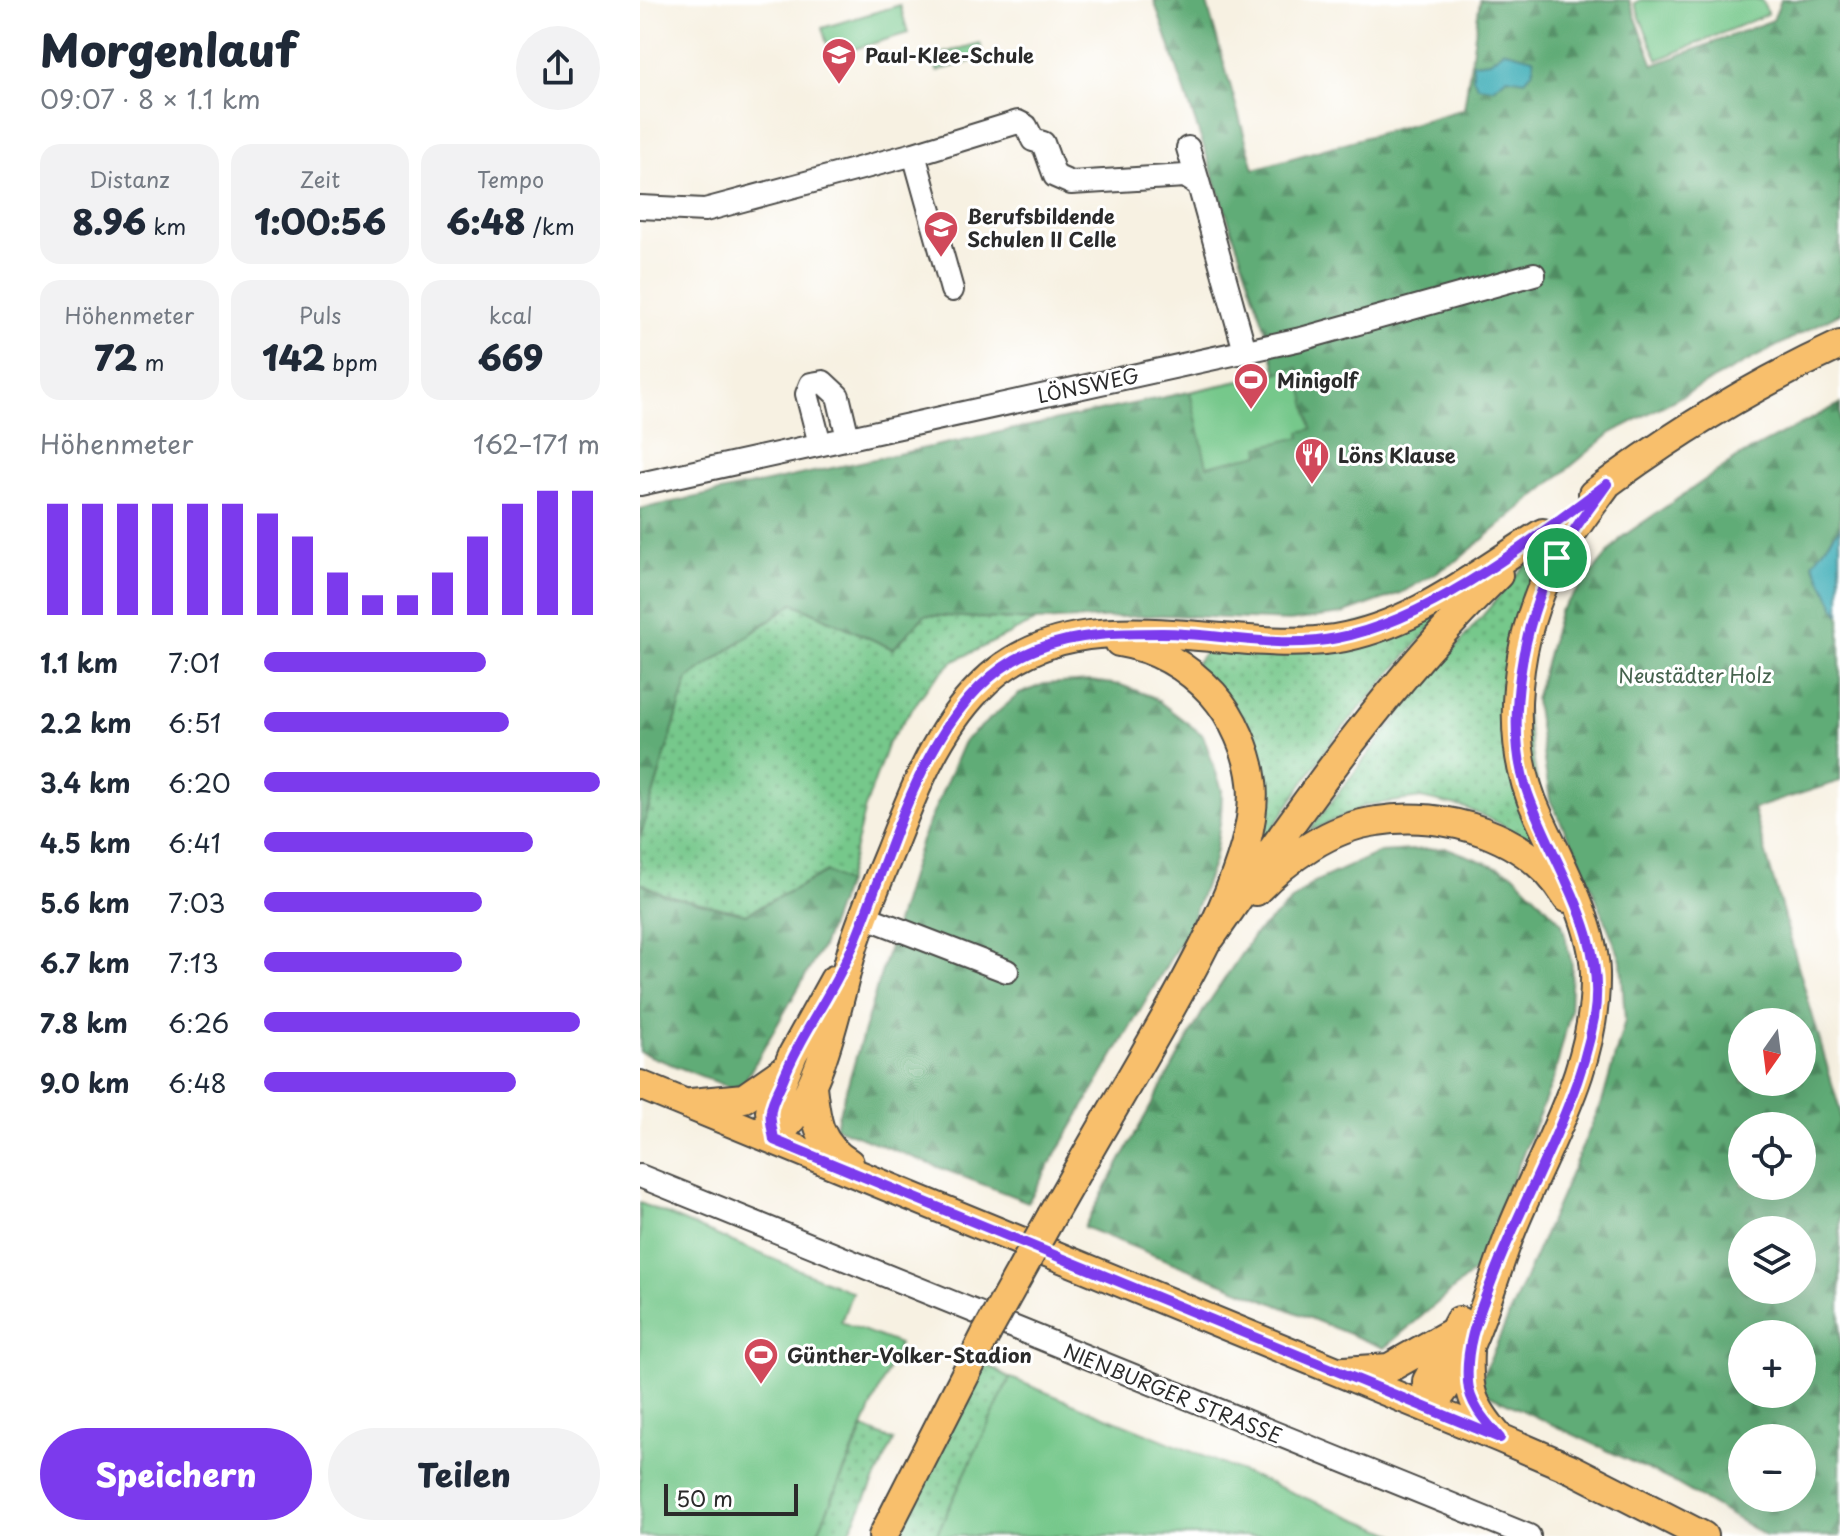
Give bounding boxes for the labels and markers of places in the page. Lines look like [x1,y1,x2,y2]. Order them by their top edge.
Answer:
school or university icon: Paul-Klee-Schule [820,36,858,86]
place label: Paul-Klee-Schule [865,40,1034,70]
place label: Berufsbildende Schulen II Celle [967,201,1117,254]
school or university icon: Berufsbildende Schulen II Celle [922,209,960,259]
sports icon: Minigolf [1232,361,1270,411]
place label: Minigolf [1277,365,1360,395]
restaurant icon: Löns Klause [1293,436,1331,486]
place label: Löns Klause [1338,440,1456,470]
pin [1523,524,1591,592]
sports icon: Günther-Volker-Stadion [742,1336,780,1386]
place label: Günther-Volker-Stadion [787,1340,1032,1370]

